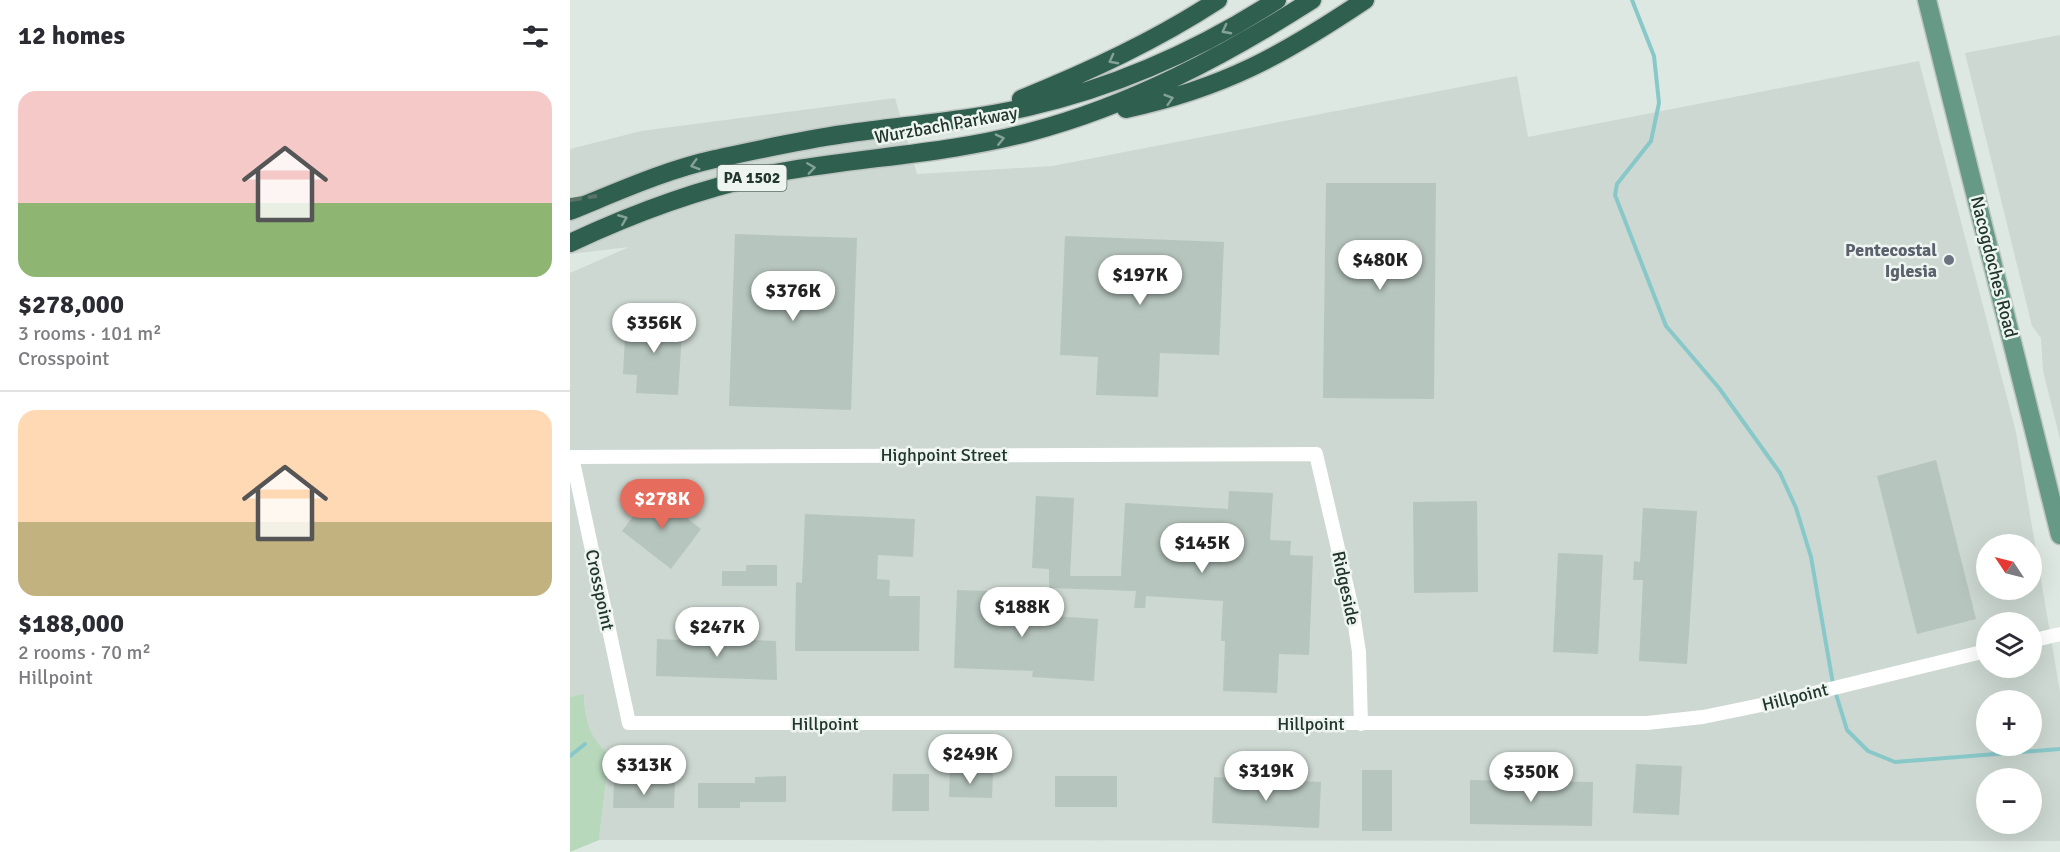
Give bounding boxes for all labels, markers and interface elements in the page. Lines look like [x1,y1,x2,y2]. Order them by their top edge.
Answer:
text: 12 homes [18,20,125,52]
icon: filters [519,20,552,53]
one-way arrow [1222,23,1233,34]
one-way arrow [1108,53,1119,65]
one-way arrow [1163,93,1174,106]
street label: Wurzbach Parkway [873,101,1020,148]
icon: home [231,130,339,238]
one-way arrow [995,133,1005,146]
one-way arrow [690,158,701,170]
one-way arrow [806,162,816,174]
road number: PA 1502 [718,165,786,191]
street label: Nacogdoches Road [1966,194,2022,340]
one-way arrow [617,214,628,226]
place label: Pentecostal Iglesia [1845,239,1937,282]
pin: $480K [1338,240,1422,291]
text: $480K [1352,247,1408,272]
marker: Pentecostal Iglesia [1942,253,1956,267]
pin: $197K [1098,255,1182,306]
text: $197K [1112,262,1168,287]
pin: $376K [751,271,835,322]
text: $376K [765,278,821,303]
text: $278,000 [18,289,124,321]
pin: $356K [612,303,696,354]
text: $356K [626,310,682,335]
text: 3 rooms · 101 m² [18,321,162,346]
text: Crosspoint [18,346,109,371]
street label: Highpoint Street [880,444,1008,466]
icon: home [231,449,339,557]
pin: $278K [620,479,704,530]
text: $278K [634,486,690,511]
pin: $145K [1160,523,1244,574]
text: $145K [1174,530,1230,555]
north arrow [1976,534,2042,600]
map controls [1976,534,2042,834]
street label: Crosspoint [581,548,619,632]
street label: Ridgeside [1327,549,1365,627]
pin: $188K [980,587,1064,638]
text: $188K [994,594,1050,619]
pin: $247K [675,607,759,658]
text: $188,000 [18,608,124,640]
button: layers [1976,612,2042,678]
text: $247K [689,614,745,639]
text: 2 rooms · 70 m² [18,640,151,665]
text: Hillpoint [18,665,93,690]
street label: Hillpoint [1760,678,1830,716]
button: + [1976,690,2042,756]
street label: Hillpoint [791,713,859,735]
street label: Hillpoint [1277,713,1345,735]
pin: $249K [928,734,1012,785]
text: $249K [942,741,998,766]
pin: $313K [602,745,686,796]
pin: $319K [1224,751,1308,802]
text: $313K [616,752,672,777]
pin: $350K [1489,752,1573,803]
text: $319K [1238,758,1294,783]
text: $350K [1503,759,1559,784]
button: − [1976,768,2042,834]

